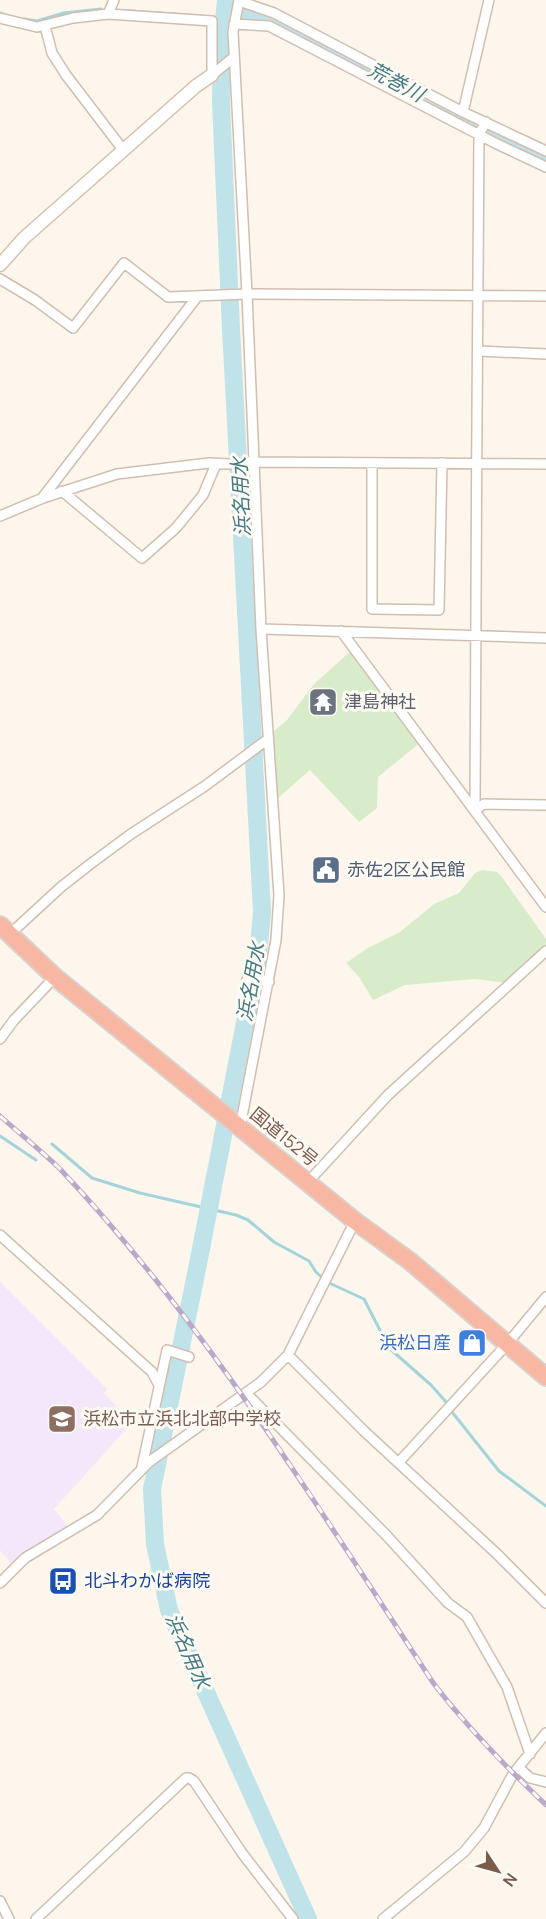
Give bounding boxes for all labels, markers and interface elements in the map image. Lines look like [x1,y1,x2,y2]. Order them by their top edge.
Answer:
water label: 荒巻川 [363,56,431,109]
water label: 浜名用水 [225,454,256,538]
temple icon: 津島神社 [307,686,339,718]
place label: 津島神社 [344,689,416,713]
public building icon: 赤佐2区公民館 [310,854,342,886]
place label: 赤佐2区公民館 [347,857,465,881]
water label: 浜名用水 [230,938,271,1024]
street label: 国道152号 [246,1101,324,1171]
shop icon: 浜松日産 [456,1327,488,1359]
place label: 浜松日産 [379,1330,451,1354]
school or university icon: 浜松市立浜北北部中学校 [46,1403,78,1435]
place label: 浜松市立浜北北部中学校 [83,1406,281,1430]
bus stop icon: 北斗わかば病院 [47,1565,79,1597]
place label: 北斗わかば病院 [84,1568,210,1592]
water label: 浜名用水 [160,1609,218,1695]
north arrow [468,1841,528,1901]
text: N [498,1869,522,1891]

